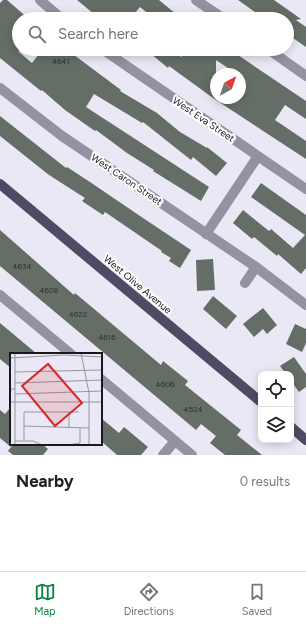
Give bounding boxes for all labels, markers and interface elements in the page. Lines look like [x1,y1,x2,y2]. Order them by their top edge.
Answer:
search box [12,12,294,56]
icon: search [26,23,48,45]
text: Search here [58,25,138,43]
house number: 4641 [52,56,70,66]
north arrow [210,68,246,104]
street label: West Eva Street [170,94,237,145]
street label: West Caron Street [89,151,165,208]
street label: West Olive Avenue [101,252,175,317]
house number: 4634 [13,261,31,271]
house number: 4628 [40,285,59,295]
house number: 4622 [69,309,87,319]
house number: 4616 [98,332,116,342]
inset map [10,353,102,445]
map controls [258,371,294,443]
button: locate [258,371,294,407]
house number: 4606 [155,379,175,389]
house number: 4524 [183,404,203,414]
button: layers [258,407,294,443]
text: Nearby [16,471,74,491]
text: 0 results [240,474,290,489]
tab: Map [34,581,56,618]
tab: Directions [124,581,174,618]
tab: Saved [242,581,272,618]

